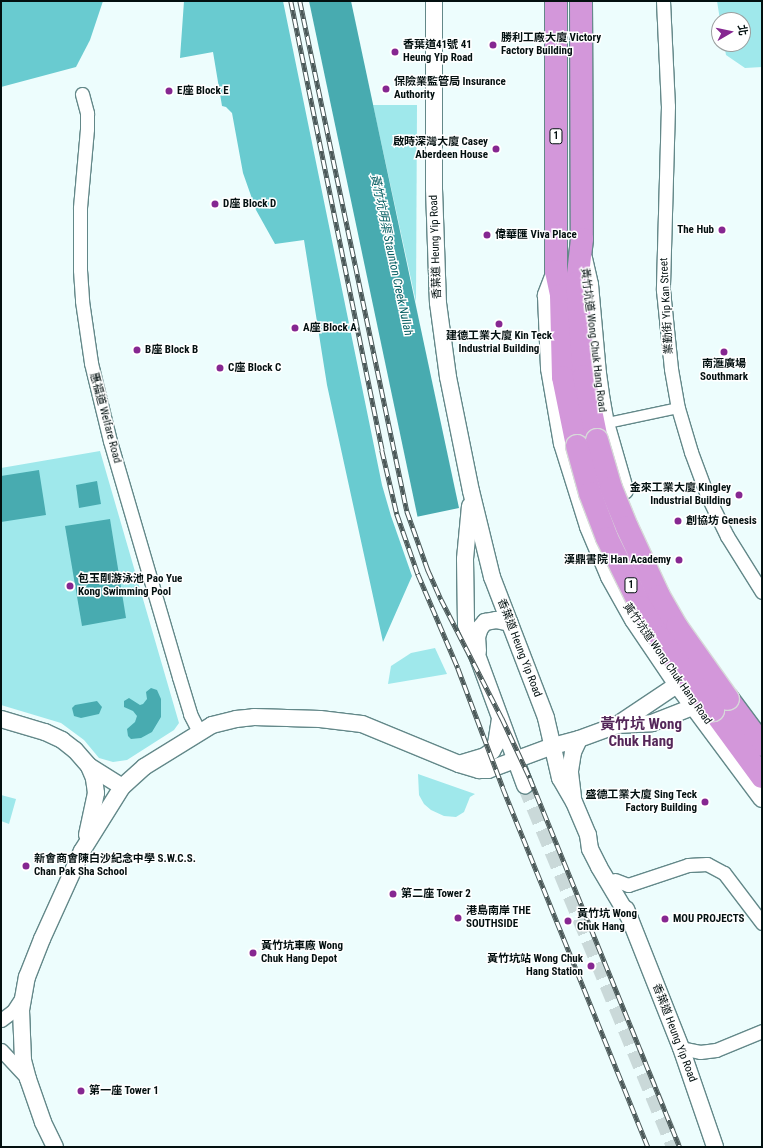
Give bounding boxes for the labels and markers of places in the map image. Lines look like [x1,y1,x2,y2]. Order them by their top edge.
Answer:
place label: 勝利工廠大廈 Victory Factory Building [501,32,601,58]
place label: 香葉道41號 41 Heung Yip Road [403,39,473,65]
marker: 勝利工廠大廈 Victory Factory Building [488,40,498,50]
marker: 香葉道41號 41 Heung Yip Road [390,47,400,57]
place label: 保險業監管局 Insurance Authority [394,76,506,102]
place label: E座 Block E [177,84,229,98]
marker: 保險業監管局 Insurance Authority [381,84,391,94]
marker: E座 Block E [164,86,174,96]
place label: 啟時深灣大廈 Casey Aberdeen House [393,136,488,162]
marker: 啟時深灣大廈 Casey Aberdeen House [491,144,501,154]
place label: D座 Block D [223,197,276,211]
marker: D座 Block D [210,199,220,209]
place label: The Hub [677,223,714,237]
marker: The Hub [717,225,727,235]
place label: 偉華匯 Viva Place [495,228,577,242]
marker: 偉華匯 Viva Place [482,230,492,240]
marker: 建德工業大廈 Kin Teck Industrial Building [494,319,504,329]
place label: A座 Block A [303,321,357,335]
marker: A座 Block A [290,323,300,333]
place label: 建德工業大廈 Kin Teck Industrial Building [446,330,552,356]
place label: B座 Block B [145,343,198,357]
marker: B座 Block B [132,345,142,355]
marker: 南滙廣場 Southmark [719,347,729,357]
place label: 南滙廣場 Southmark [700,358,748,384]
place label: C座 Block C [228,361,281,375]
marker: C座 Block C [215,363,225,373]
place label: 金來工業大廈 Kingley Industrial Building [630,482,731,508]
marker: 金來工業大廈 Kingley Industrial Building [734,490,744,500]
place label: 創協坊 Genesis [686,514,757,528]
marker: 創協坊 Genesis [673,516,683,526]
place label: 漢鼎書院 Han Academy [564,553,671,567]
marker: 漢鼎書院 Han Academy [674,555,684,565]
place label: 包玉剛游泳池 Pao Yue Kong Swimming Pool [78,573,182,599]
marker: 包玉剛游泳池 Pao Yue Kong Swimming Pool [65,581,75,591]
place label: 盛德工業大廈 Sing Teck Factory Building [585,789,697,815]
marker: 盛德工業大廈 Sing Teck Factory Building [700,797,710,807]
place label: 新會商會陳白沙紀念中學 S.W.C.S. Chan Pak Sha School [34,853,196,879]
marker: 新會商會陳白沙紀念中學 S.W.C.S. Chan Pak Sha School [21,861,31,871]
place label: 第二座 Tower 2 [401,887,471,901]
marker: 第二座 Tower 2 [388,889,398,899]
place label: 港島南岸 THE SOUTHSIDE [466,905,531,931]
place label: 黃竹坑 Wong Chuk Hang [577,908,637,934]
place label: MOU PROJECTS [673,912,744,926]
marker: 港島南岸 THE SOUTHSIDE [453,913,463,923]
marker: MOU PROJECTS [660,914,670,924]
marker: 黃竹坑 Wong Chuk Hang [562,915,574,927]
place label: 黃竹坑車廠 Wong Chuk Hang Depot [261,940,343,966]
marker: 黃竹坑車廠 Wong Chuk Hang Depot [248,948,258,958]
place label: 黃竹坑站 Wong Chuk Hang Station [487,953,583,979]
marker: 黃竹坑站 Wong Chuk Hang Station [586,961,596,971]
place label: 第一座 Tower 1 [89,1084,159,1098]
marker: 第一座 Tower 1 [76,1086,86,1096]

